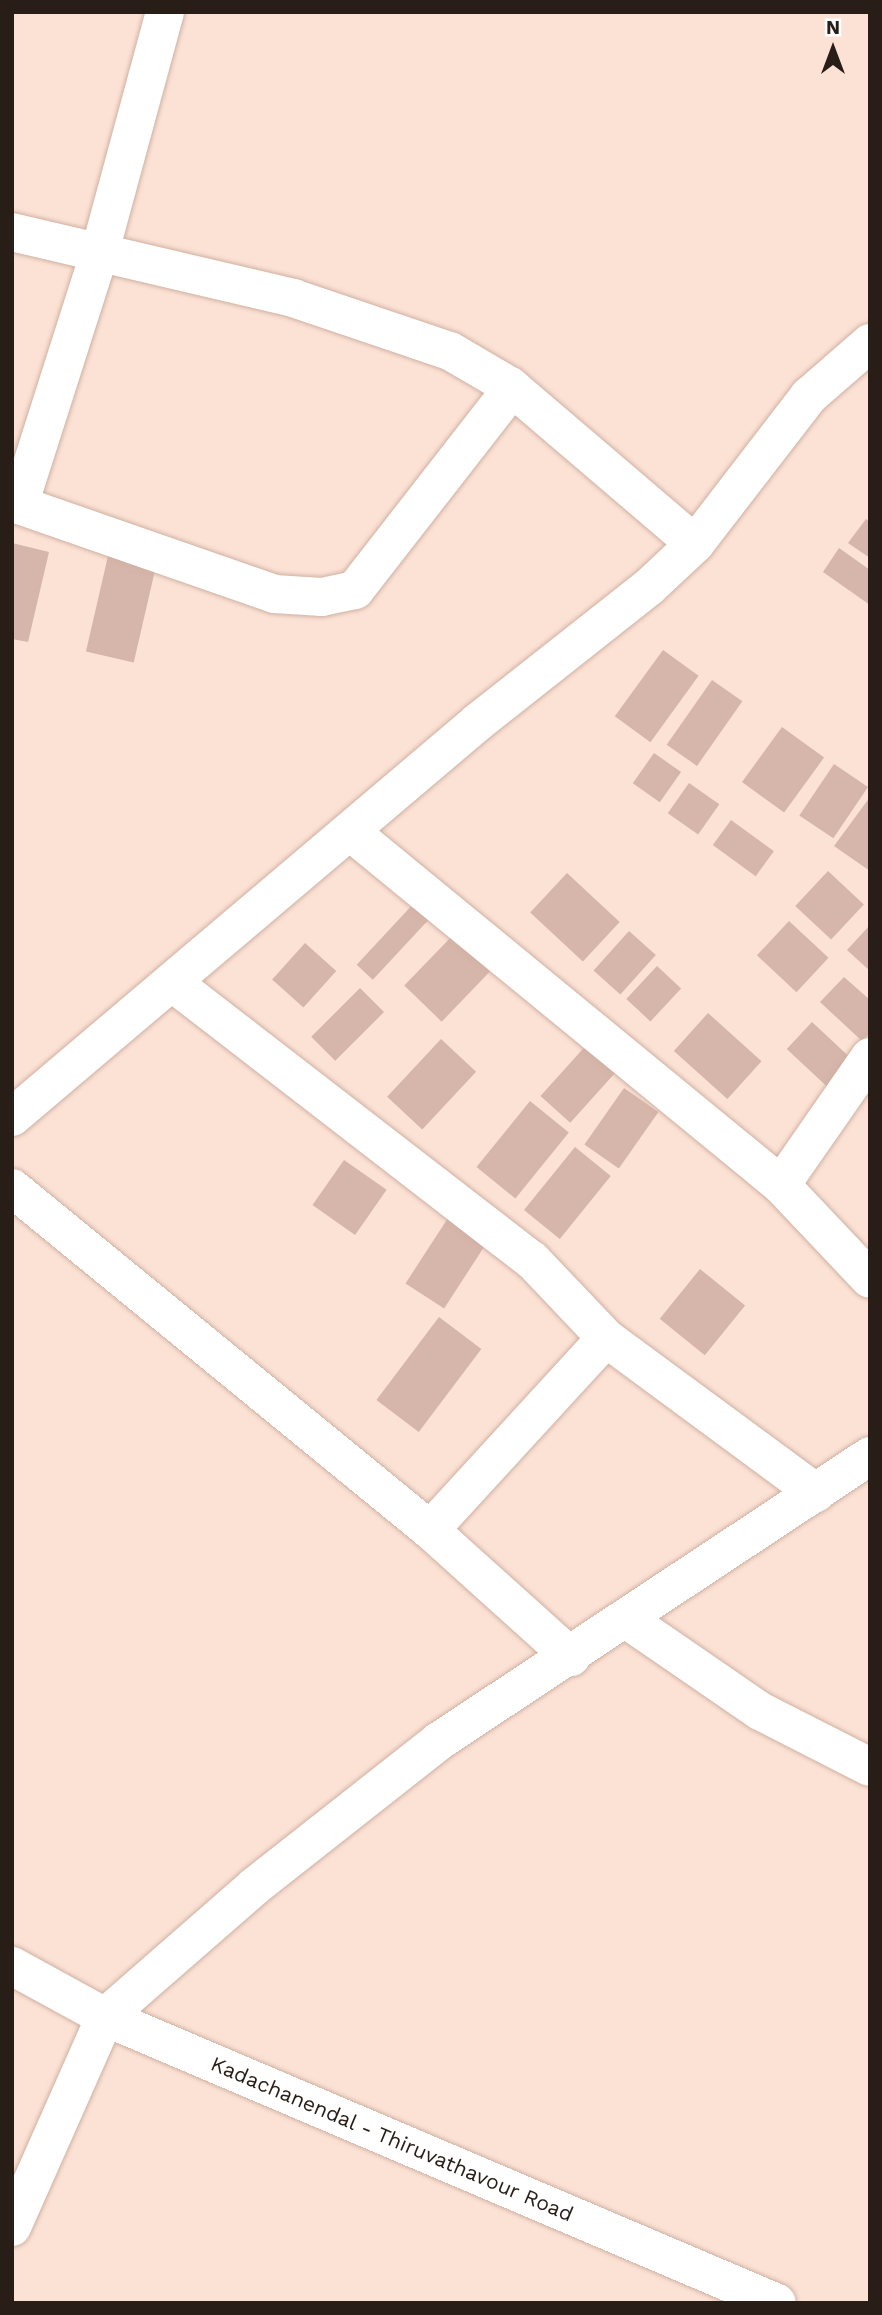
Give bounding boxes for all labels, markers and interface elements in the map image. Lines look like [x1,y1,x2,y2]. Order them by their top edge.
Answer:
north arrow [798,14,868,84]
text: N [826,16,840,39]
street label: Kadachanendal - Thiruvathavour Road [206,2051,578,2227]

